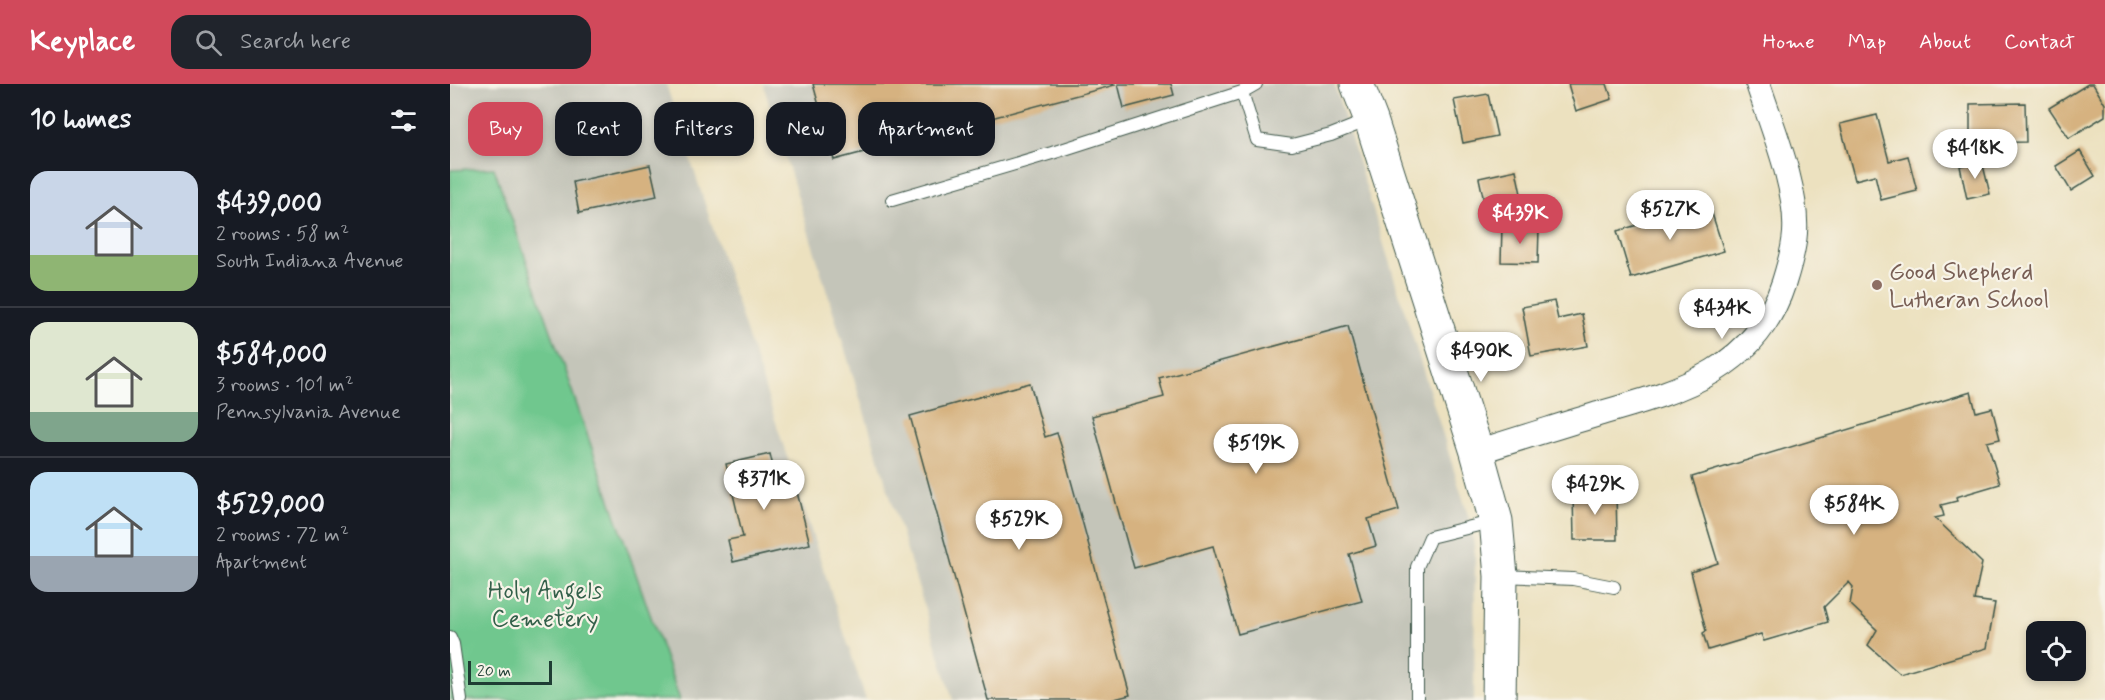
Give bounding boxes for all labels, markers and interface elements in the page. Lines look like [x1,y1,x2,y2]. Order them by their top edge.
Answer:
search box [171,15,591,69]
text: Keyplace [30,24,135,61]
icon: search [192,26,225,59]
text: Search here [240,28,351,56]
text: Home [1763,28,1815,56]
text: Map [1848,28,1886,56]
text: About [1919,28,1971,56]
text: Contact [2004,28,2075,56]
chip: Buy [468,102,543,156]
chip: Rent [555,102,642,156]
chip: Filters [654,102,754,156]
chip: New [766,102,846,156]
chip: Apartment [858,102,995,156]
text: 10 homes [30,103,131,137]
icon: filters [387,104,420,137]
pin: $418K [1933,129,2017,180]
text: $418K [1947,135,2003,162]
text: $439,000 [216,187,322,221]
pin: $527K [1628,190,1712,241]
pin: $439K [1478,194,1562,245]
icon: home [78,195,150,267]
text: $527K [1640,196,1700,223]
text: $439K [1492,200,1548,227]
text: 2 rooms · 58 m² [216,221,349,248]
text: South Indiana Avenue [216,248,404,275]
place label: Good Shepherd Lutheran School [1889,257,2049,316]
marker: Good Shepherd Lutheran School [1870,278,1884,292]
pin: $434K [1680,289,1764,340]
text: $434K [1693,295,1751,322]
pin: $490K [1439,332,1523,383]
text: $584,000 [216,338,327,372]
text: $490K [1450,338,1512,365]
icon: home [78,346,150,418]
text: 3 rooms · 101 m² [216,372,354,399]
text: Pennsylvania Avenue [216,399,401,426]
pin: $519K [1214,424,1298,475]
text: $519K [1228,430,1285,457]
pin: $371K [722,460,806,511]
pin: $429K [1553,465,1637,516]
text: $371K [738,466,790,493]
text: $429K [1566,471,1624,498]
pin: $584K [1812,485,1896,536]
text: $529,000 [216,488,325,522]
text: $584K [1824,491,1884,518]
icon: home [78,496,150,568]
pin: $529K [977,500,1061,551]
text: $529K [990,506,1048,533]
text: 2 rooms · 72 m² [216,522,349,549]
text: Apartment [216,549,307,576]
park label: Holy Angels Cemetery [488,576,603,635]
map controls [2026,621,2086,681]
button: locate [2026,621,2086,681]
scale bar [468,658,552,686]
text: 20 m [477,661,511,682]

